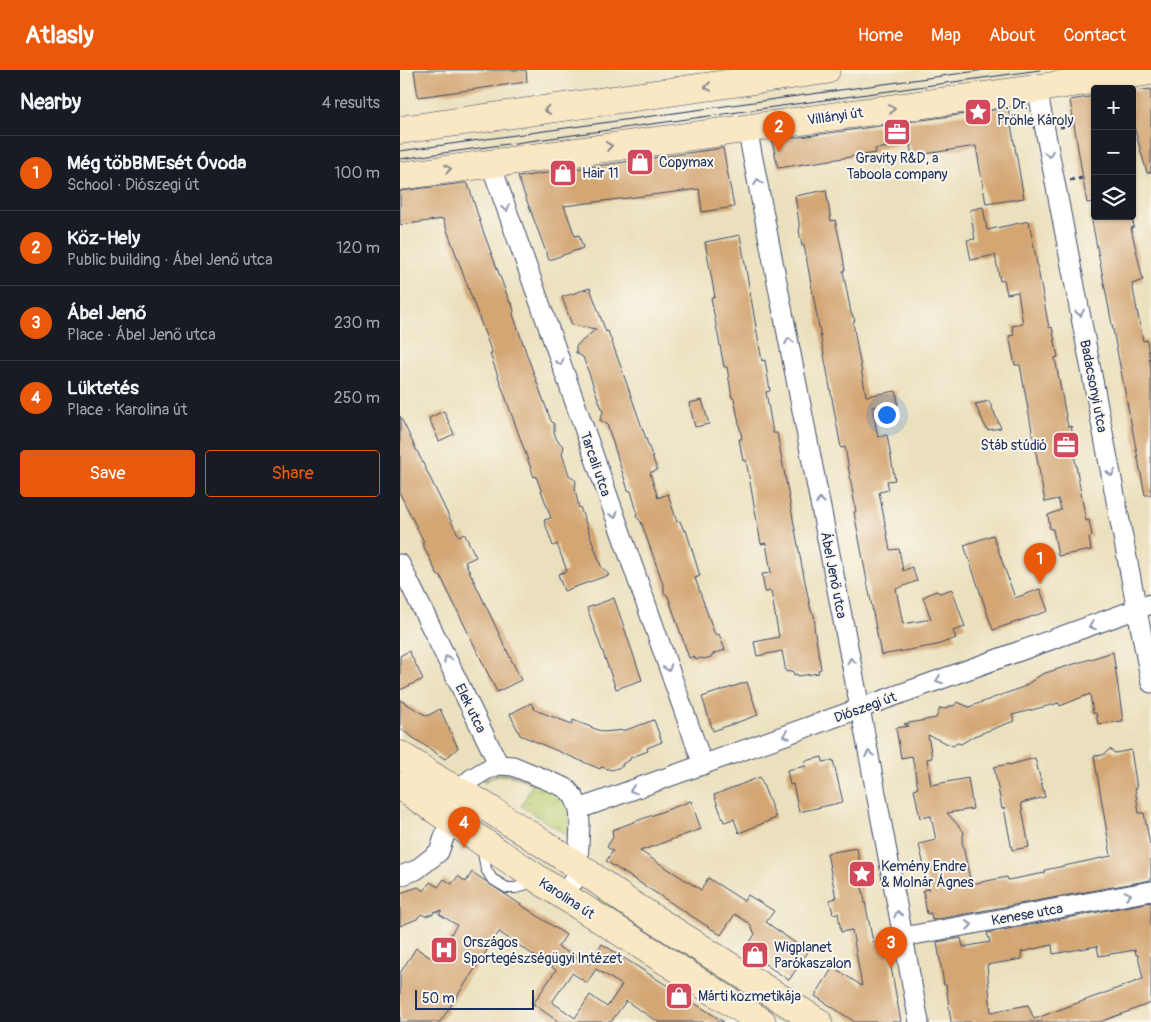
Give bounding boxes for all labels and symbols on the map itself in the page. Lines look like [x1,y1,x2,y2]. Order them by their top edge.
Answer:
one-way arrow [704,81,713,91]
place label: D. Dr. Pröhle Károly [997,96,1073,129]
place icon: D. Dr. Pröhle Károly [963,97,993,127]
one-way arrow [543,104,552,114]
street label: Villányi út [806,104,864,129]
one-way arrow [887,104,896,114]
pin: 2 [763,111,795,152]
office icon: Gravity R&D, a Taboola company [882,117,912,147]
one-way arrow [605,142,614,152]
shop icon: Copymax [625,147,655,177]
one-way arrow [1044,149,1054,158]
place label: Gravity R&D, a Taboola company [846,150,948,183]
place label: Copymax [659,154,714,171]
shop icon: Hair 11 [548,158,578,188]
one-way arrow [444,164,453,174]
place label: Hair 11 [582,165,619,182]
one-way arrow [753,178,764,186]
one-way arrow [500,204,510,212]
one-way arrow [1074,309,1085,317]
one-way arrow [784,337,795,346]
street label: Badacsonyi utca [1076,338,1111,434]
one-way arrow [554,357,564,365]
your location [874,402,900,428]
street label: Tarcali utca [577,430,615,499]
office icon: Stáb stúdió [1051,430,1081,460]
place label: Stáb stúdió [981,437,1047,454]
one-way arrow [1105,468,1116,477]
one-way arrow [815,497,826,505]
one-way arrow [608,510,618,519]
street label: Ábel Jenő utca [817,530,851,620]
pin: 1 [1024,543,1056,584]
one-way arrow [1088,620,1096,630]
one-way arrow [443,655,453,664]
one-way arrow [846,656,857,665]
one-way arrow [662,663,672,672]
one-way arrow [935,674,943,684]
street label: Elek utca [451,681,490,736]
street label: Diószegi út [832,688,899,727]
one-way arrow [782,729,790,739]
one-way arrow [864,750,874,758]
one-way arrow [629,784,637,794]
pin: 4 [448,807,480,848]
place label: Kemény Endre & Molnár Ágnes [881,858,975,891]
place icon: Kemény Endre & Molnár Ágnes [847,859,877,889]
street label: Karolina út [536,874,598,923]
one-way arrow [1124,891,1133,901]
street label: Kenese utca [990,900,1064,929]
one-way arrow [894,909,904,918]
one-way arrow [964,920,973,930]
pin: 3 [875,927,907,968]
place label: Országos Sportegészségügyi Intézet [463,934,622,967]
hospital icon: Országos Sportegészségügyi Intézet [429,935,459,965]
place label: Wigplanet Parókaszalon [774,939,851,972]
shop icon: Wigplanet Parókaszalon [740,940,770,970]
shop icon: Márti kozmetikája [664,981,694,1011]
scale bar [415,987,534,1010]
place label: Márti kozmetikája [698,988,801,1005]

